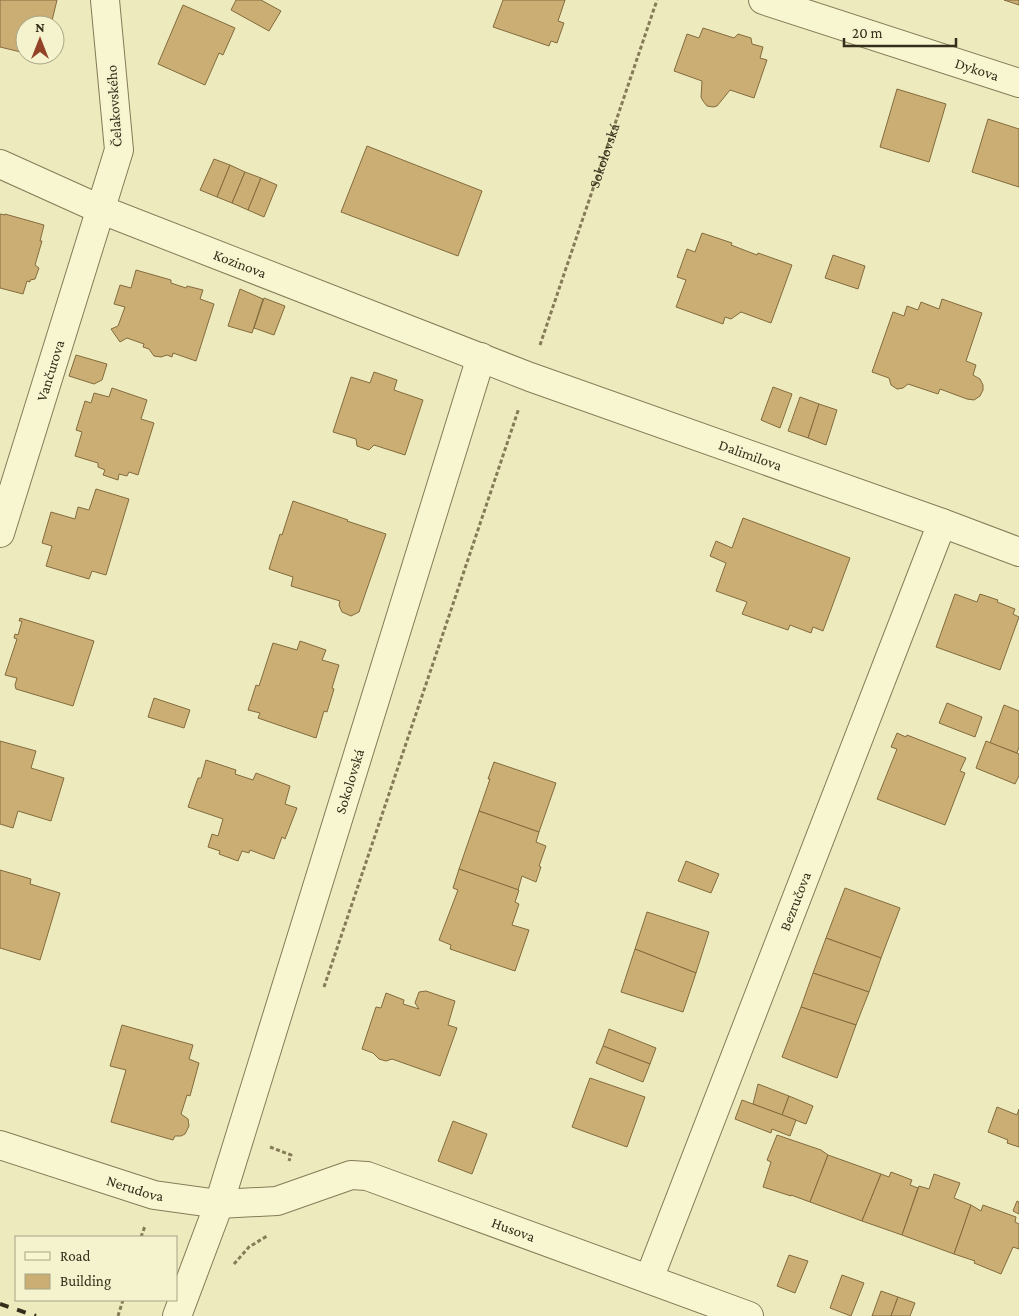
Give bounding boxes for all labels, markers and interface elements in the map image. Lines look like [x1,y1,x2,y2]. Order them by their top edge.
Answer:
north arrow [15,15,65,65]
scale bar [844,15,956,47]
text: N [35,19,45,35]
text: 20 m [852,25,883,41]
street label: Dykova [953,55,1001,84]
street label: Čelakovského [103,64,125,148]
street label: Sokolovská [586,121,623,190]
street label: Kozinova [211,246,269,281]
street label: Vančurova [33,338,67,403]
street label: Dalimilova [716,436,784,474]
street label: Sokolovská [332,747,367,816]
street label: Bezručova [777,870,814,933]
street label: Nerudova [105,1172,165,1204]
street label: Husova [490,1214,537,1245]
legend [15,1236,178,1301]
text: Road [60,1248,91,1264]
text: Building [60,1273,111,1290]

